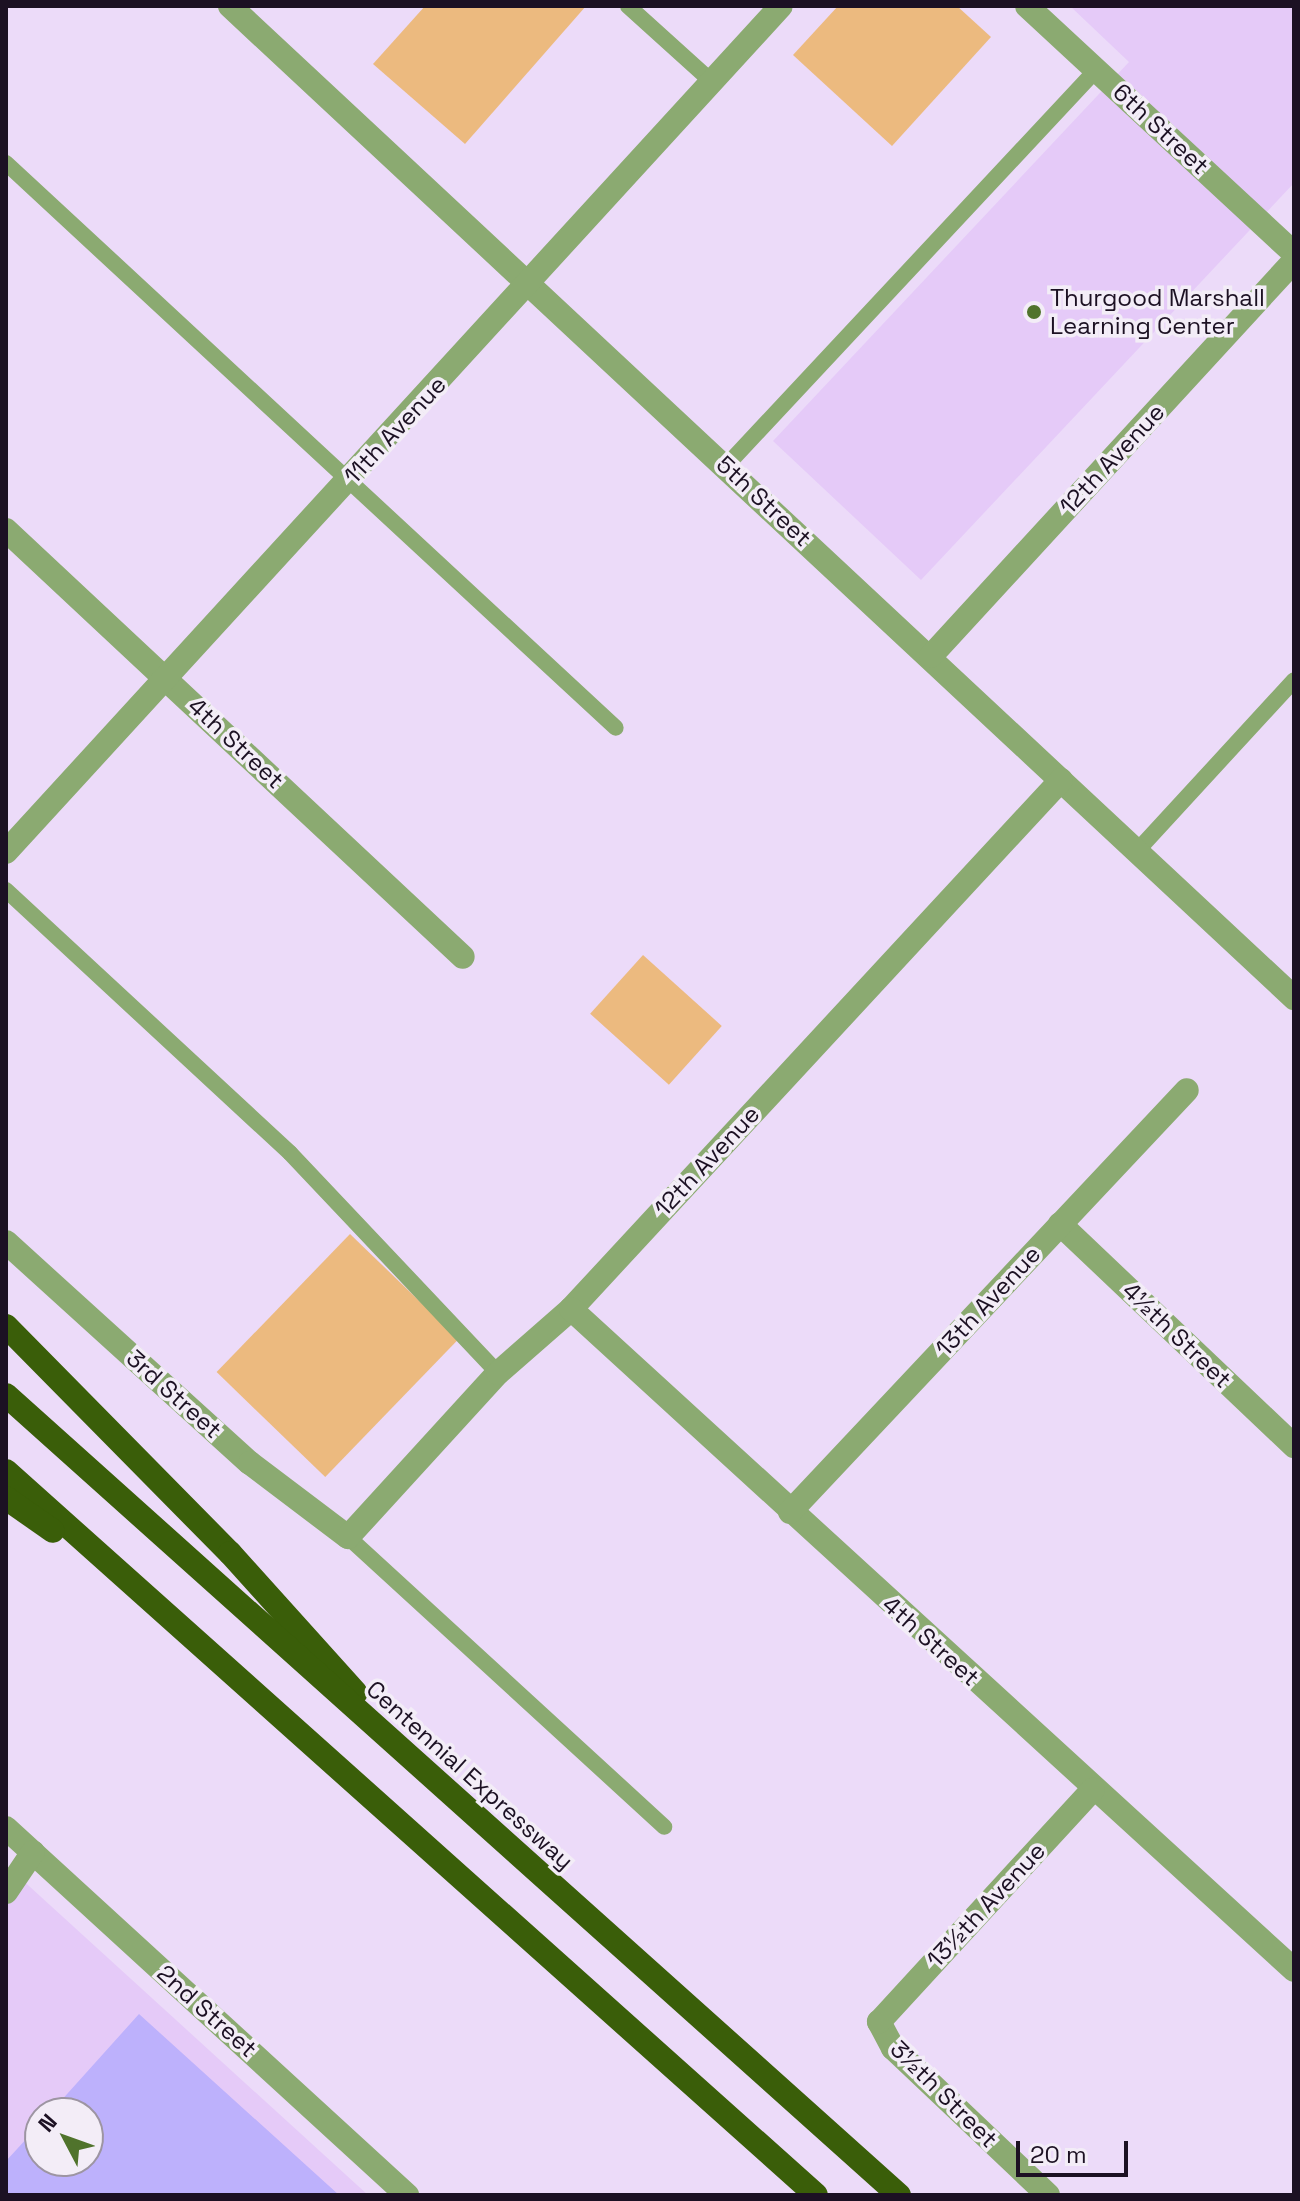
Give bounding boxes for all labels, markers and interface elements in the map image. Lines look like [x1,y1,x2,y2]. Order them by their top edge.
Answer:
street label: 6th Street [1107,78,1215,180]
place label: Thurgood Marshall Learning Center [1050,284,1265,340]
marker: Thurgood Marshall Learning Center [1025,303,1043,321]
street label: 11th Avenue [338,370,452,490]
street label: 12th Avenue [1053,398,1171,520]
street label: 5th Street [710,450,818,552]
street label: 4th Street [182,691,290,795]
street label: 12th Avenue [648,1100,766,1222]
street label: 13th Avenue [929,1240,1047,1362]
street label: 4½th Street [1117,1276,1237,1394]
street label: 3rd Street [120,1344,228,1444]
street label: 4th Street [877,1590,985,1692]
street label: Centennial Expressway [361,1675,579,1875]
street label: 13½th Avenue [921,1836,1051,1974]
street label: 2nd Street [151,1959,263,2063]
street label: 3½th Street [884,2034,1004,2154]
north arrow [24,2097,104,2177]
text: N [32,2108,63,2137]
scale bar [1020,2125,1132,2175]
text: 20 m [1030,2139,1087,2170]

